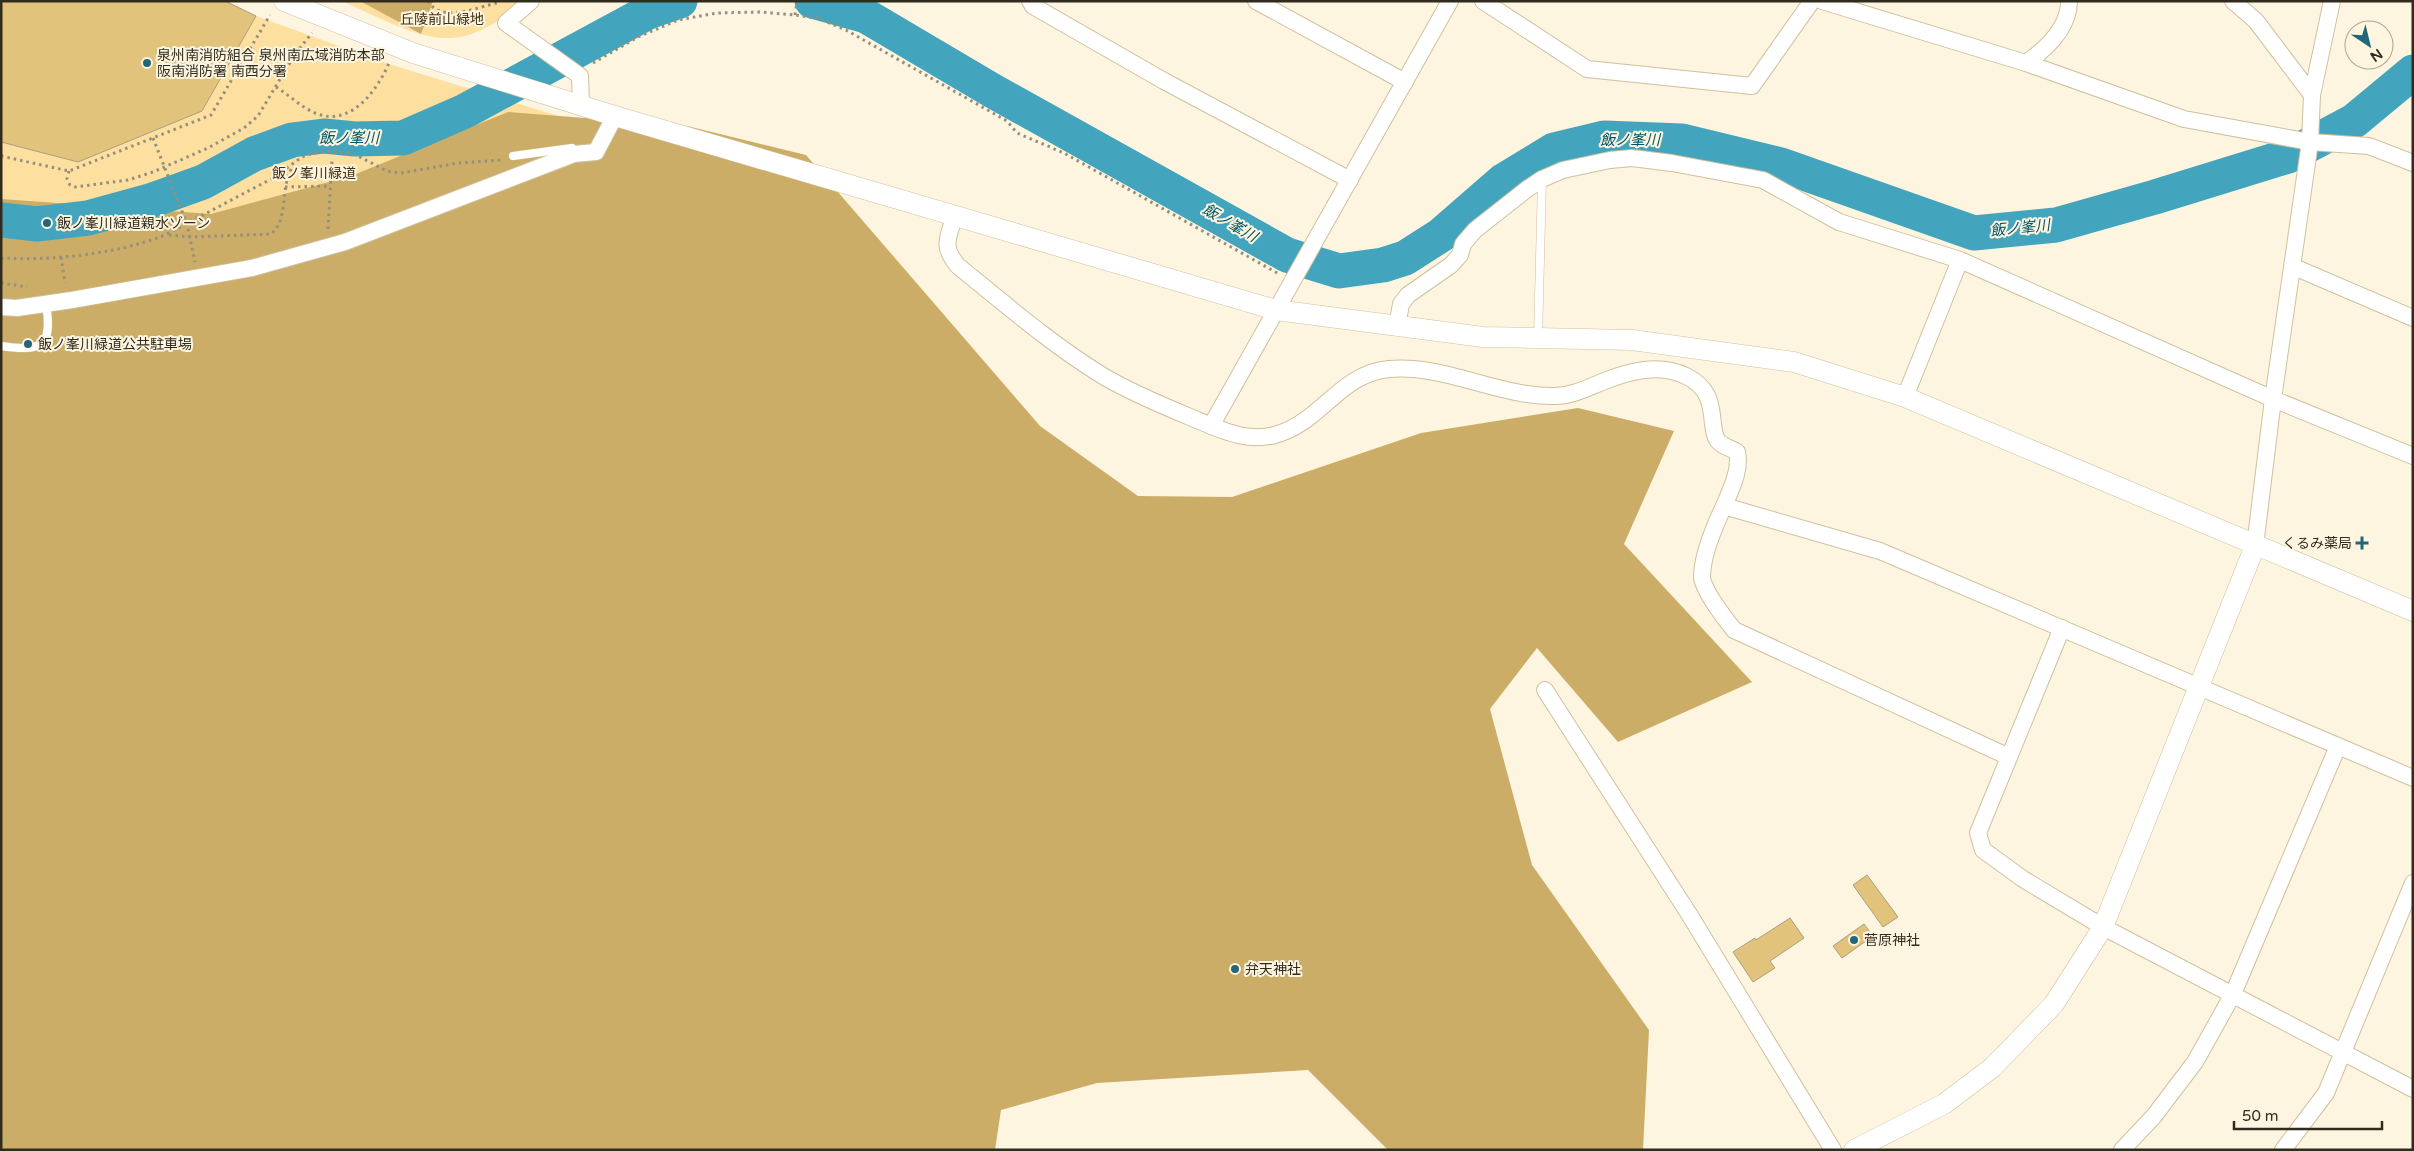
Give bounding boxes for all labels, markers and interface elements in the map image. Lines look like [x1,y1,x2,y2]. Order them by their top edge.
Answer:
park label: 丘陵前山緑地 [400,11,484,28]
north arrow [2344,20,2394,70]
text: N [2367,45,2386,65]
place label: 泉州南消防組合 泉州南広域消防本部 阪南消防署 南西分署 [157,47,385,80]
marker: 泉州南消防組合 泉州南広域消防本部 阪南消防署 南西分署 [141,57,153,69]
water label: 飯ノ峯川 [319,129,381,147]
water label: 飯ノ峯川 [1600,131,1662,149]
park label: 飯ノ峯川緑道 [272,165,356,182]
water label: 飯ノ峯川 [1200,200,1262,247]
place label: 飯ノ峯川緑道親水ゾーン [57,215,210,232]
water label: 飯ノ峯川 [1989,216,2053,240]
marker: 飯ノ峯川緑道親水ゾーン [41,217,53,229]
place label: 飯ノ峯川緑道公共駐車場 [38,336,192,353]
marker: 飯ノ峯川緑道公共駐車場 [22,338,34,350]
place label: くるみ薬局 [2282,535,2352,552]
marker: くるみ薬局 [2356,537,2368,549]
place label: 菅原神社 [1864,932,1920,949]
marker: 菅原神社 [1848,934,1860,946]
place label: 弁天神社 [1245,961,1301,978]
marker: 弁天神社 [1229,963,1241,975]
scale bar [2234,1098,2382,1130]
text: 50 m [2242,1107,2279,1125]

